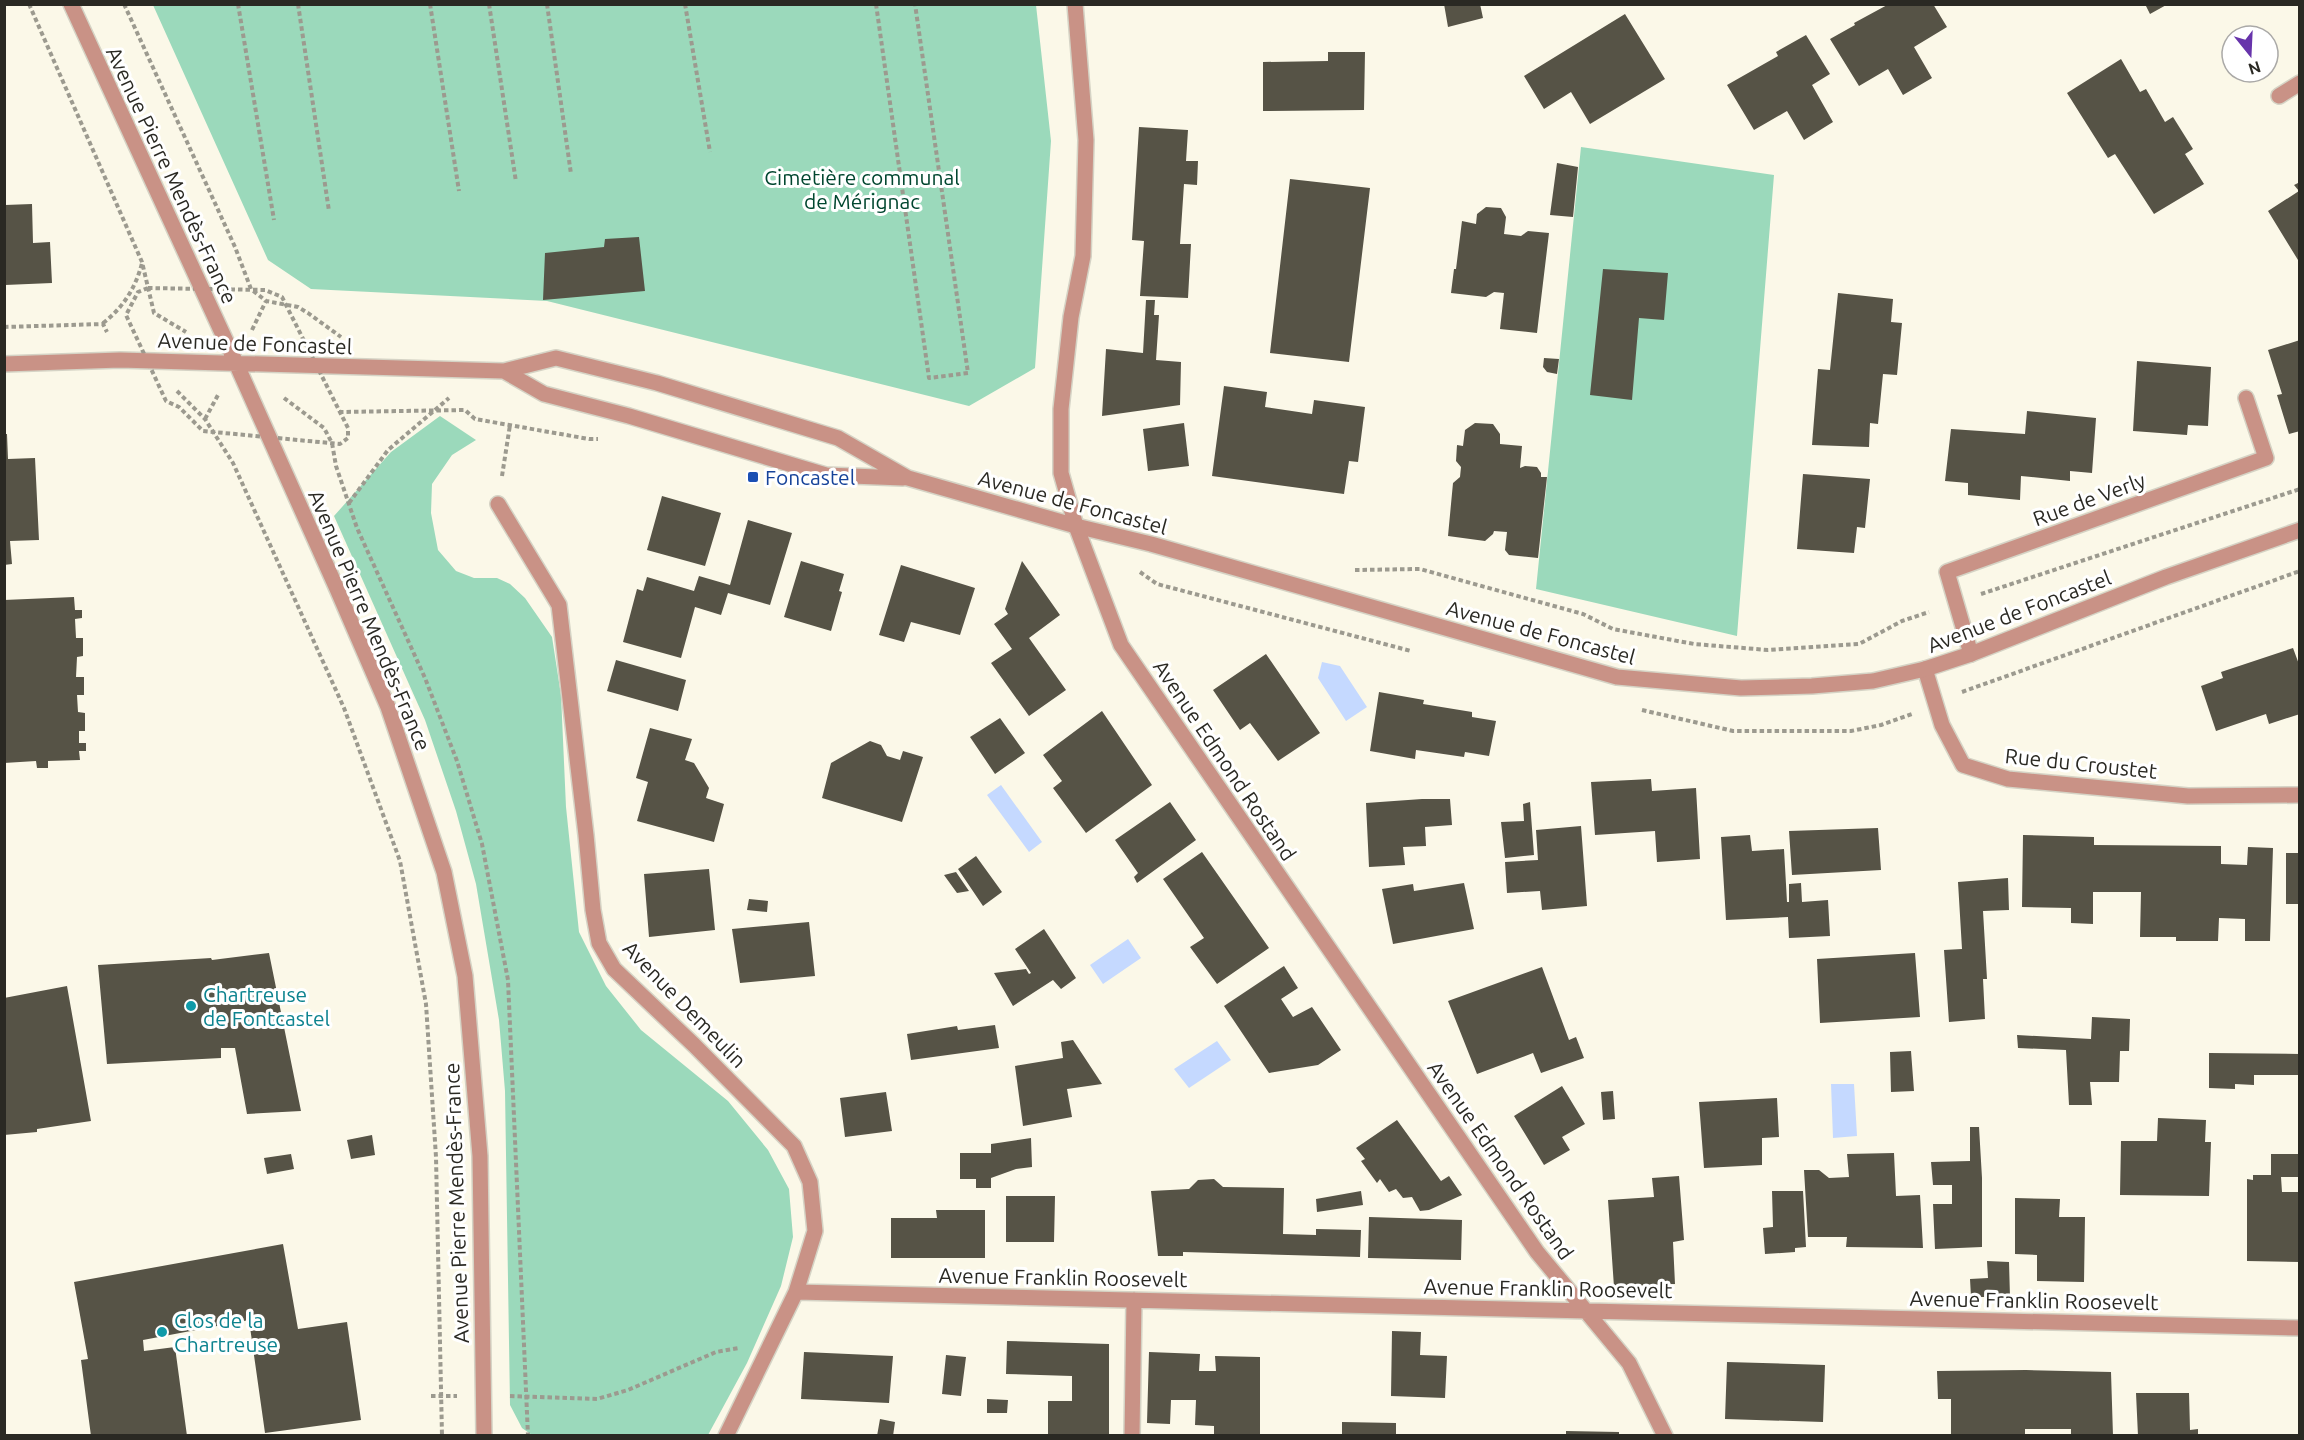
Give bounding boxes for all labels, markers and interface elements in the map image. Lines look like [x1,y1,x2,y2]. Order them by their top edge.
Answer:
north arrow [2220,24,2280,84]
street label: Avenue Pierre Mendès-France [102,43,242,307]
text: N [2246,58,2263,79]
park label: Cimetière communal de Mérignac [764,165,960,213]
street label: Avenue de Foncastel [157,328,353,358]
place label: Foncastel [765,465,855,489]
street label: Avenue de Foncastel [976,465,1170,539]
street label: Rue de Verly [2029,468,2149,530]
marker: Foncastel [746,470,760,484]
street label: Avenue Pierre Mendès-France [304,486,436,754]
street label: Avenue de Foncastel [1924,565,2114,657]
street label: Avenue de Foncastel [1444,595,1638,669]
street label: Avenue Edmond Rostand [1149,655,1301,865]
street label: Rue du Croustet [2004,743,2158,783]
street label: Avenue Demeulin [619,936,751,1072]
place label: Chartreuse de Fontcastel [203,982,330,1030]
marker: Chartreuse de Fontcastel [184,999,198,1013]
street label: Avenue Edmond Rostand [1423,1056,1579,1264]
street label: Avenue Pierre Mendès-France [439,1062,473,1344]
street label: Avenue Franklin Roosevelt [938,1263,1188,1291]
street label: Avenue Franklin Roosevelt [1423,1274,1673,1302]
street label: Avenue Franklin Roosevelt [1909,1286,2159,1314]
place label: Clos de la Chartreuse [174,1308,278,1356]
marker: Clos de la Chartreuse [155,1325,169,1339]

